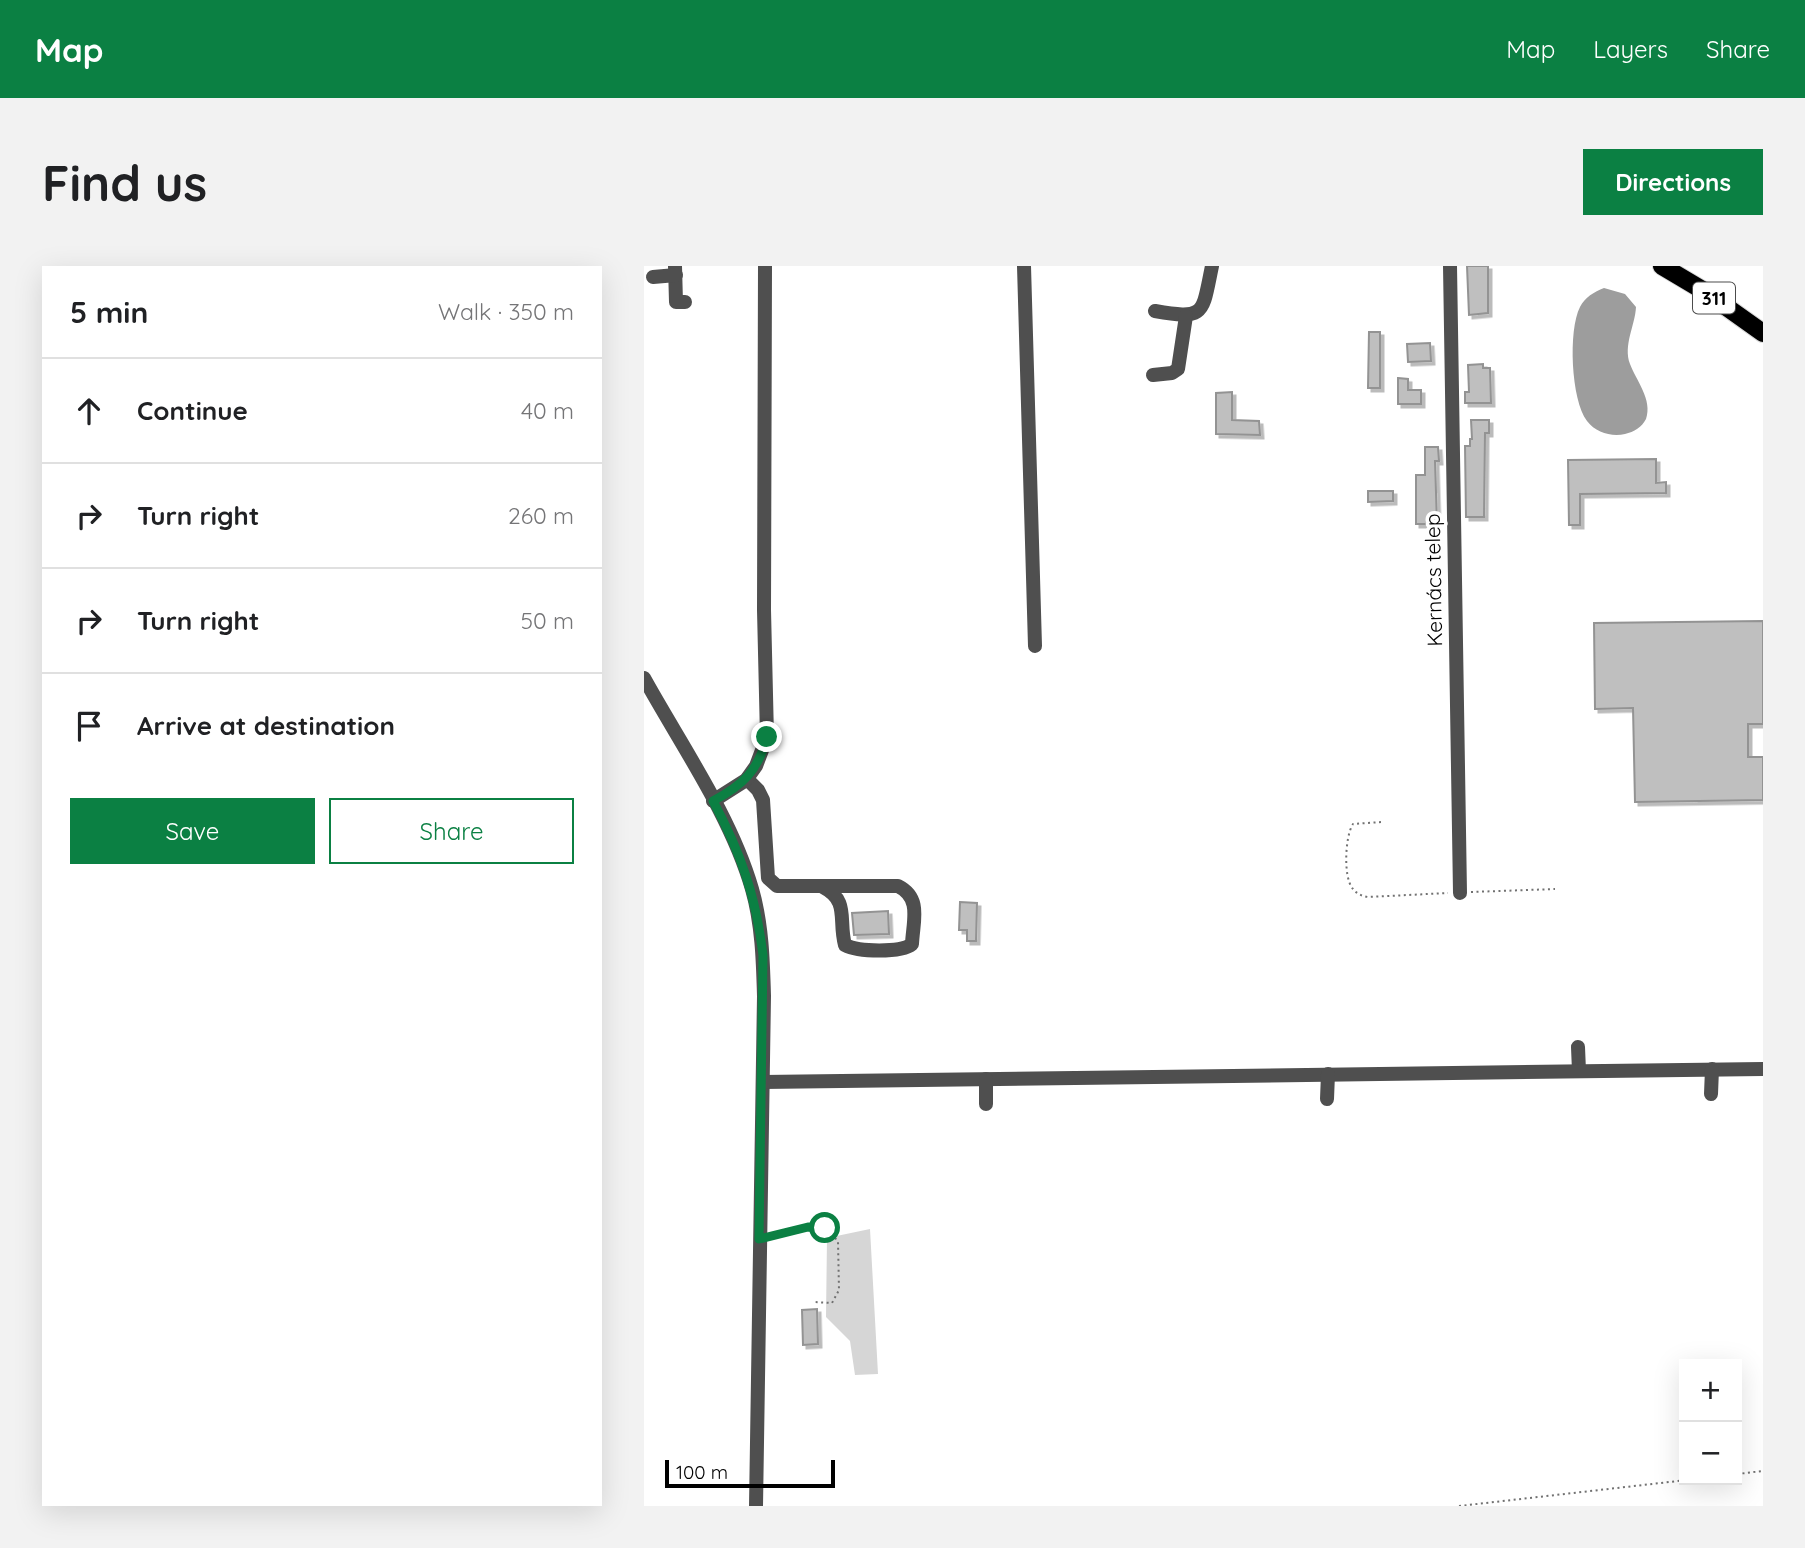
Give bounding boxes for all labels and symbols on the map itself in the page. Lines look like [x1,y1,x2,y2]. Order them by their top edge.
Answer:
road number: 311 [1693,282,1735,314]
street label: Kernács telep [1419,513,1447,647]
route end [751,721,782,752]
route start [809,1212,840,1243]
scale bar [665,1457,835,1489]

